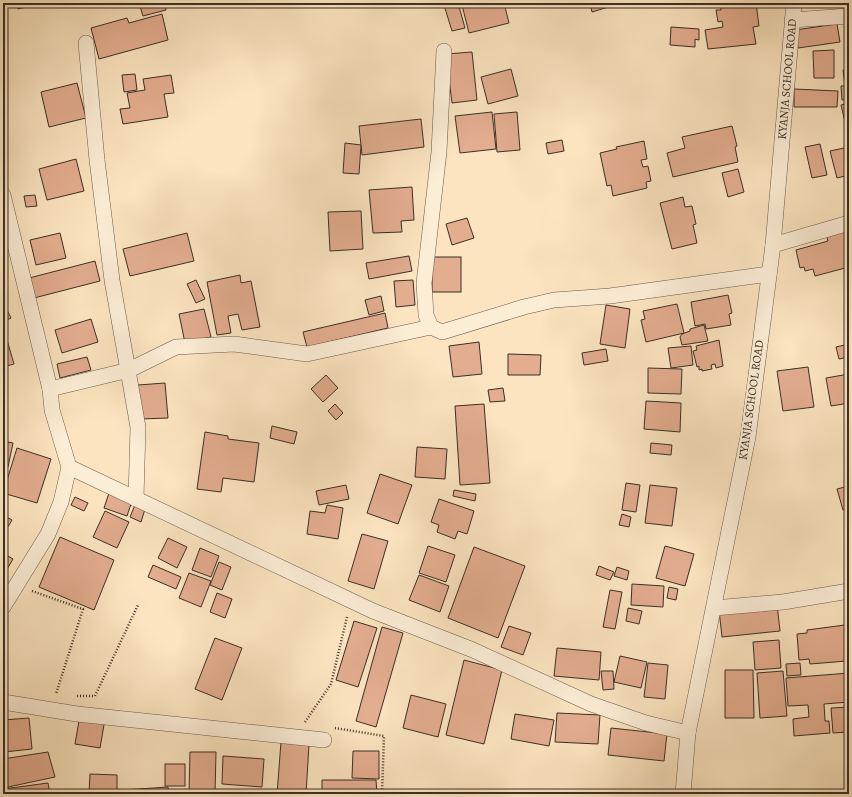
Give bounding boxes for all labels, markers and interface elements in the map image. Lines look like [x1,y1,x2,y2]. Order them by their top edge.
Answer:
street label: KYANJA SCHOOL ROAD [774,18,800,140]
street label: KYANJA SCHOOL ROAD [735,339,767,461]

